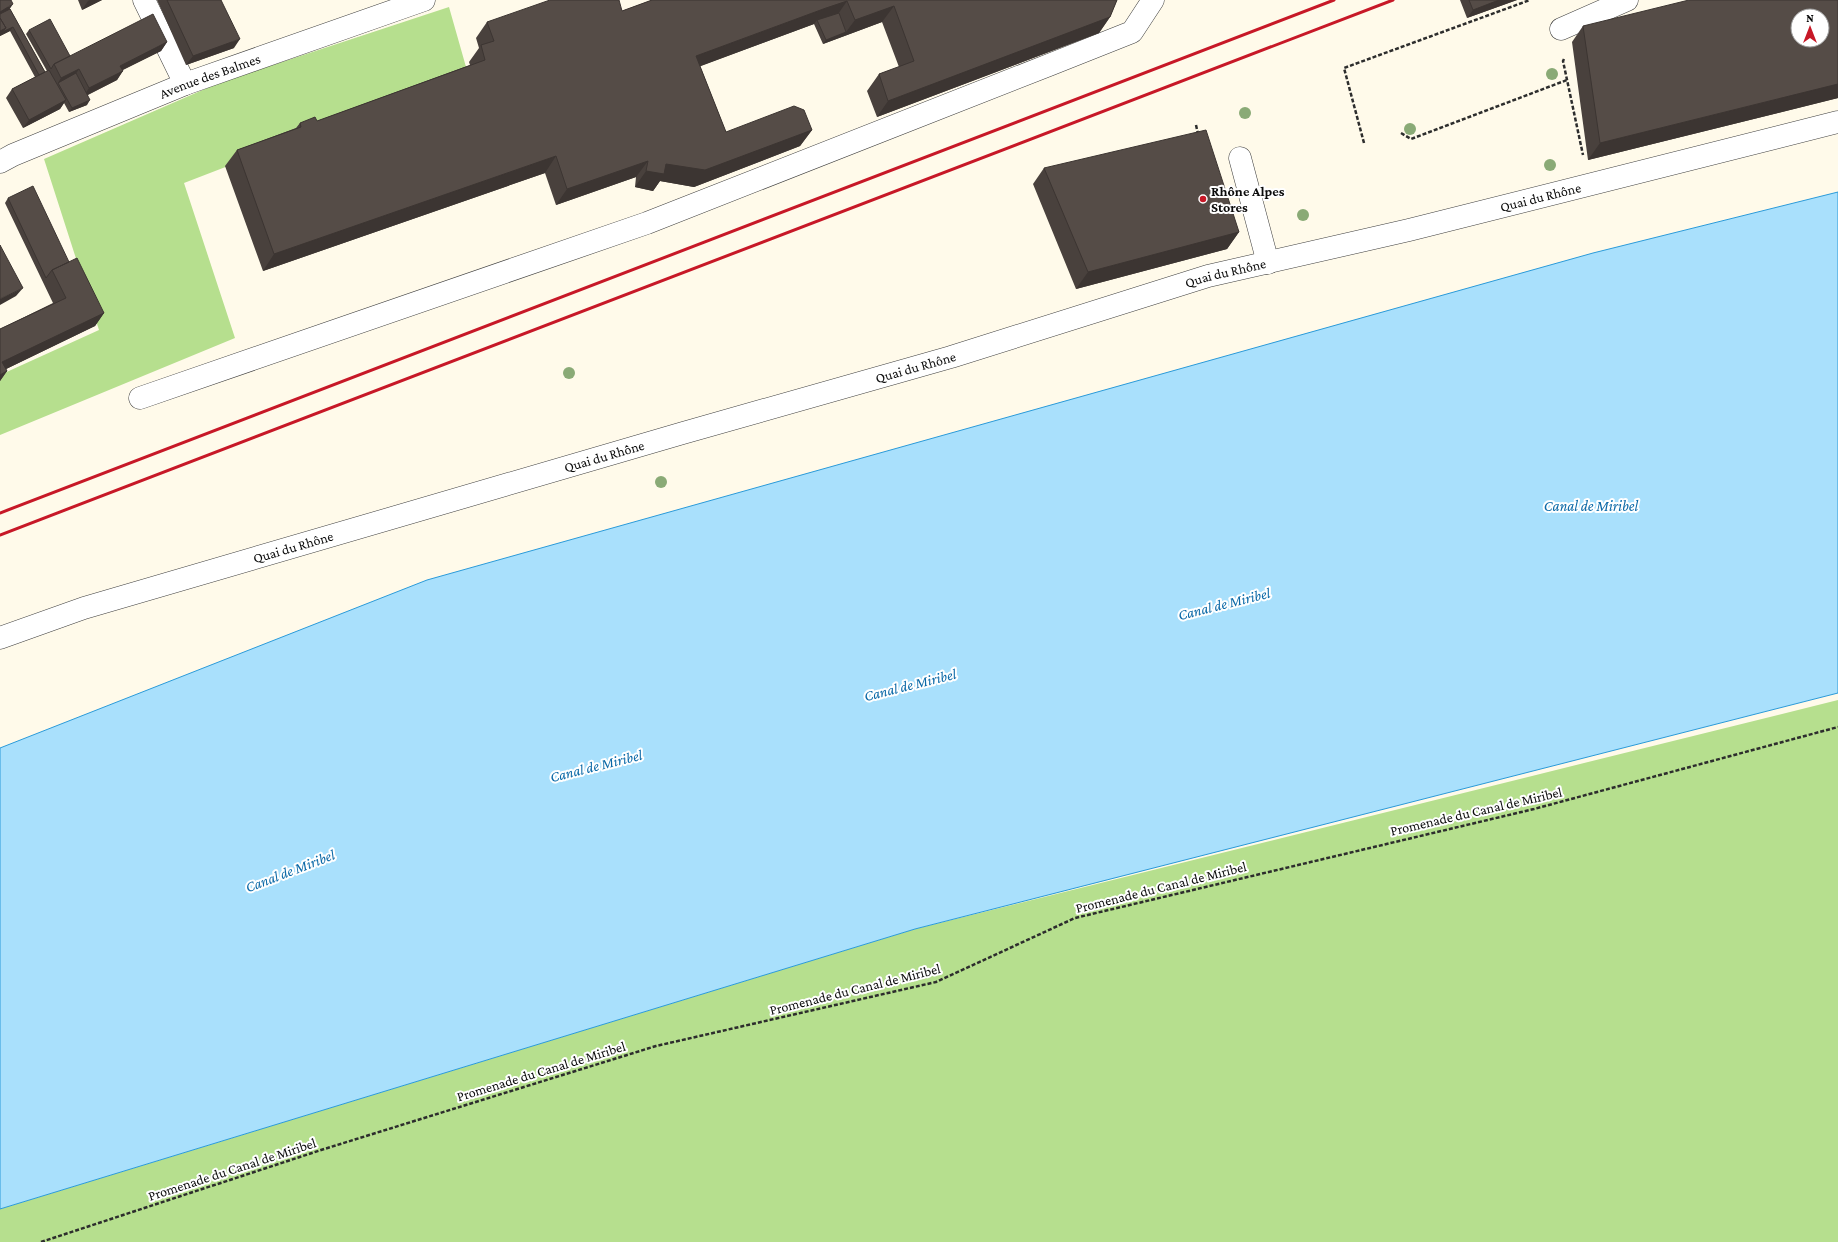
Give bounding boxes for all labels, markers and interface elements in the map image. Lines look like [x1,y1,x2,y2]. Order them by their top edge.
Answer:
north arrow [1790,8,1830,48]
text: N [1806,12,1814,24]
street label: Avenue des Balmes [157,50,262,102]
street label: Quai du Rhône [1498,179,1583,215]
place label: Rhône Alpes Stores [1211,183,1285,215]
marker: Rhône Alpes Stores [1198,194,1208,204]
street label: Quai du Rhône [1183,255,1268,291]
street label: Quai du Rhône [873,348,958,386]
street label: Quai du Rhône [562,437,646,475]
water label: Canal de Miribel [1544,498,1638,514]
street label: Quai du Rhône [251,528,335,566]
water label: Canal de Miribel [1176,585,1272,623]
water label: Canal de Miribel [862,666,958,704]
water label: Canal de Miribel [548,747,644,785]
street label: Promenade du Canal de Miribel [1389,783,1564,839]
water label: Canal de Miribel [243,847,337,895]
street label: Promenade du Canal de Miribel [1074,858,1248,916]
street label: Promenade du Canal de Miribel [768,960,942,1018]
street label: Promenade du Canal de Miribel [455,1038,628,1104]
street label: Promenade du Canal de Miribel [146,1134,318,1204]

